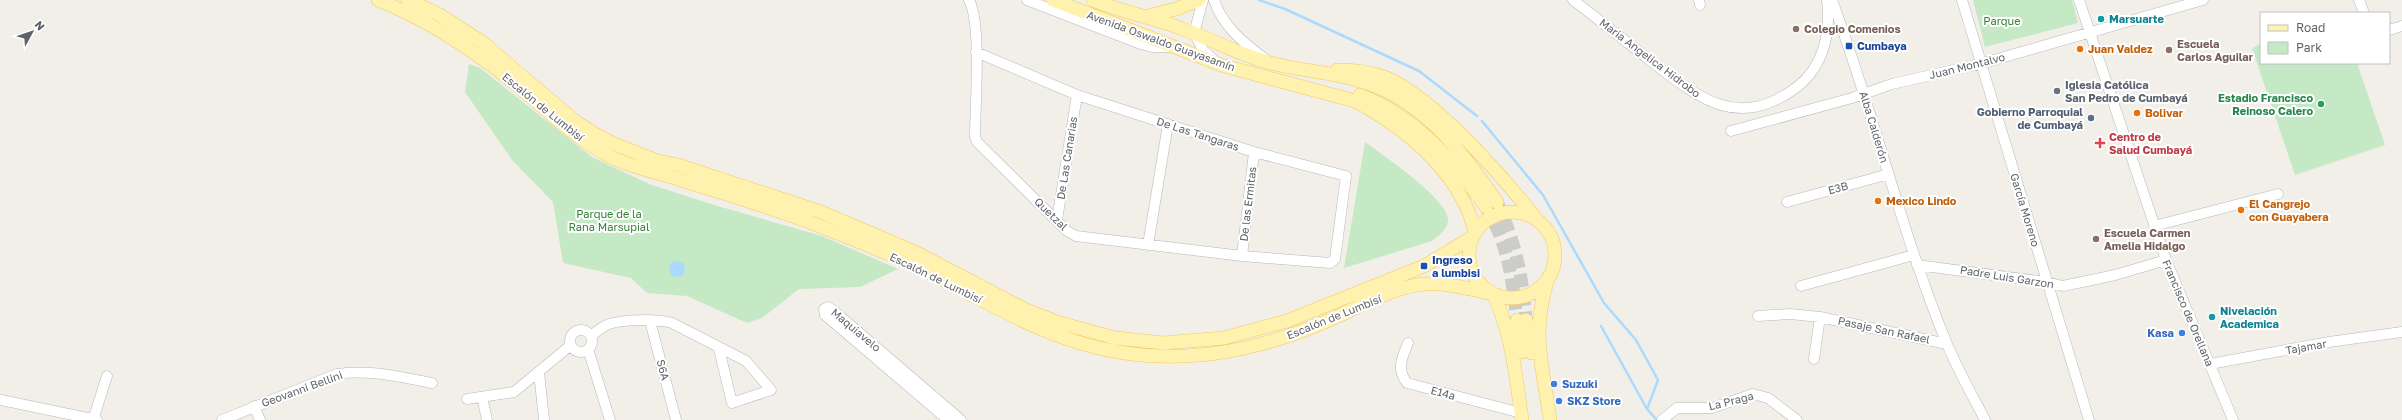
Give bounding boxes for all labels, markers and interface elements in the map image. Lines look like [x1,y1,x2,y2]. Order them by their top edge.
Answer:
street label: Avenida Oswaldo Guayasamín [1085,8,1237,73]
north arrow [12,12,52,52]
place label: Marsuarte [2109,12,2164,25]
legend [2260,12,2390,64]
park label: Parque [1983,14,2021,27]
marker: Marsuarte [2096,14,2106,24]
street label: Maria Angelica Hidrobo [1597,15,1704,100]
text: N [32,18,48,33]
text: Road [2296,20,2325,35]
place label: Colegio Comenios [1804,22,1901,35]
marker: Colegio Comenios [1791,24,1801,34]
place label: Escuela Carlos Aguilar [2177,37,2254,63]
place label: Cumbaya [1857,39,1907,52]
text: Park [2296,40,2322,55]
marker: Cumbaya [1844,41,1854,51]
place label: Juan Valdez [2088,42,2153,55]
marker: Juan Valdez [2075,44,2085,54]
marker: Escuela Carlos Aguilar [2164,45,2174,55]
street label: Juan Montalvo [1928,50,2007,81]
street label: Escalón de Lumbisí [500,70,588,144]
place label: Iglesia Católica San Pedro de Cumbayá [2065,78,2188,104]
marker: Iglesia Católica San Pedro de Cumbayá [2052,86,2062,96]
street label: Alba Calderón [1857,89,1892,164]
place label: Estadio Francisco Reinoso Calero [2218,91,2313,117]
marker: Estadio Francisco Reinoso Calero [2316,99,2326,109]
place label: Gobierno Parroquial de Cumbayá [1977,105,2083,131]
place label: Bolivar [2145,106,2184,119]
marker: Bolivar [2132,108,2142,118]
marker: Gobierno Parroquial de Cumbayá [2086,113,2096,123]
street label: De Las Tangaras [1155,114,1241,153]
street label: De Las Canarias [1054,115,1080,200]
place label: Centro de Salud Cumbayá [2109,130,2192,156]
marker: Centro de Salud Cumbayá [2094,137,2106,149]
street label: De las Ermitas [1236,166,1259,242]
street label: García Moreno [2008,172,2043,248]
street label: E3B [1826,179,1849,196]
place label: Mexico Lindo [1886,194,1957,207]
street label: Quetzal [1032,195,1071,233]
marker: Mexico Lindo [1873,196,1883,206]
place label: El Cangrejo con Guayabera [2249,197,2329,223]
marker: El Cangrejo con Guayabera [2236,205,2246,215]
park label: Parque de la Rana Marsupial [568,207,650,233]
place label: Escuela Carmen Amelia Hidalgo [2104,226,2191,252]
marker: Escuela Carmen Amelia Hidalgo [2091,234,2101,244]
street label: Escalón de Lumbisí [888,250,985,306]
place label: Ingreso a lumbisi [1432,253,1480,279]
street label: Francisco de Orellana [2160,257,2217,368]
marker: Ingreso a lumbisi [1419,261,1429,271]
street label: Padre Luis Garzon [1959,263,2055,290]
street label: Escalón de Lumbisí [1285,291,1384,342]
place label: Nivelación Academica [2220,304,2279,330]
street label: Maquiavelo [829,305,884,354]
marker: Nivelación Academica [2207,312,2217,322]
street label: Pasaje San Rafael [1837,313,1932,346]
place label: Kasa [2147,326,2174,339]
marker: Kasa [2177,328,2187,338]
street label: Tajamar [2284,336,2328,357]
street label: S6A [654,358,673,382]
street label: Geovanni Bellini [260,368,344,409]
place label: Suzuki [1562,377,1597,390]
marker: Suzuki [1549,379,1559,389]
street label: E14a [1429,383,1457,402]
street label: La Praga [1707,389,1755,412]
place label: SKZ Store [1567,394,1622,407]
marker: SKZ Store [1554,396,1564,406]

